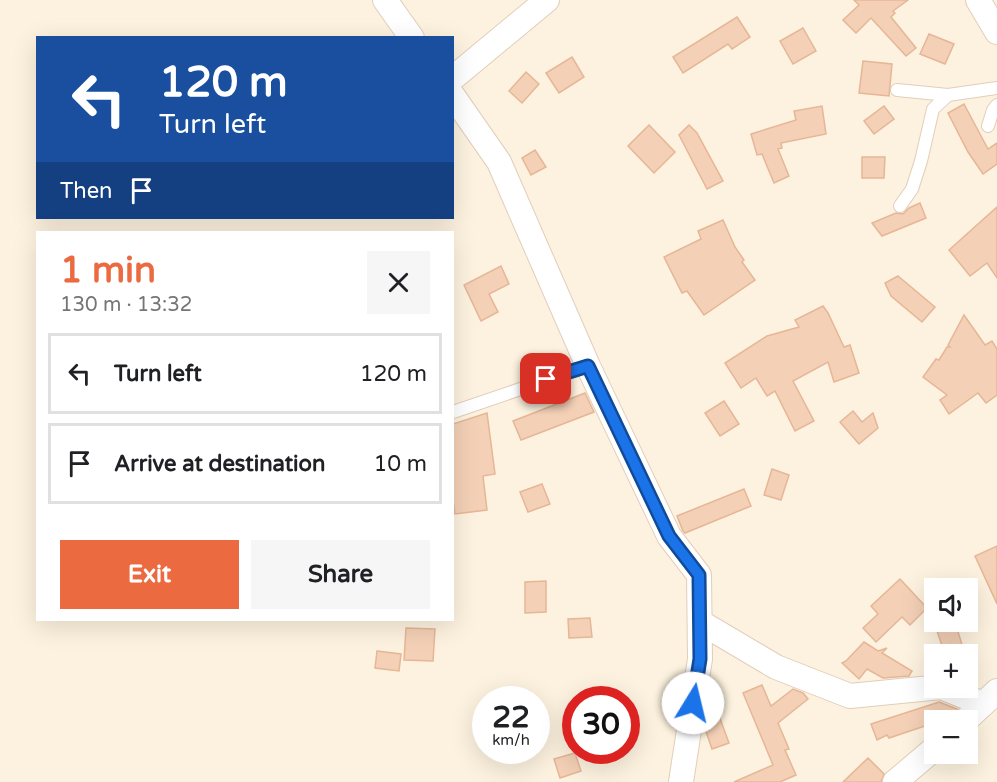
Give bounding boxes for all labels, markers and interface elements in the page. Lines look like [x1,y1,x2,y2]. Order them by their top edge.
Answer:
text: 120 m [159,57,288,108]
icon: left [60,60,138,138]
text: Turn left [159,108,266,141]
icon: arrive [125,174,158,207]
text: Then [60,178,113,204]
text: 1 min [60,249,156,292]
button: close [367,251,430,314]
text: 130 m · 13:32 [60,293,192,317]
pin [520,353,571,404]
icon: left [63,357,96,390]
text: Turn left [114,361,202,387]
text: 120 m [360,361,427,387]
icon: arrive [529,362,562,395]
icon: arrive [63,447,96,480]
text: Arrive at destination [114,451,325,477]
text: 10 m [373,451,427,477]
button: Exit [60,540,239,609]
button: Share [251,540,430,609]
map controls [924,578,978,764]
button: sound [924,578,978,632]
button: + [924,644,978,698]
position arrow [661,671,725,735]
speed limit sign: 30 [562,686,640,764]
text: 22 [492,699,530,736]
button: − [924,710,978,764]
text: km/h [492,731,530,749]

